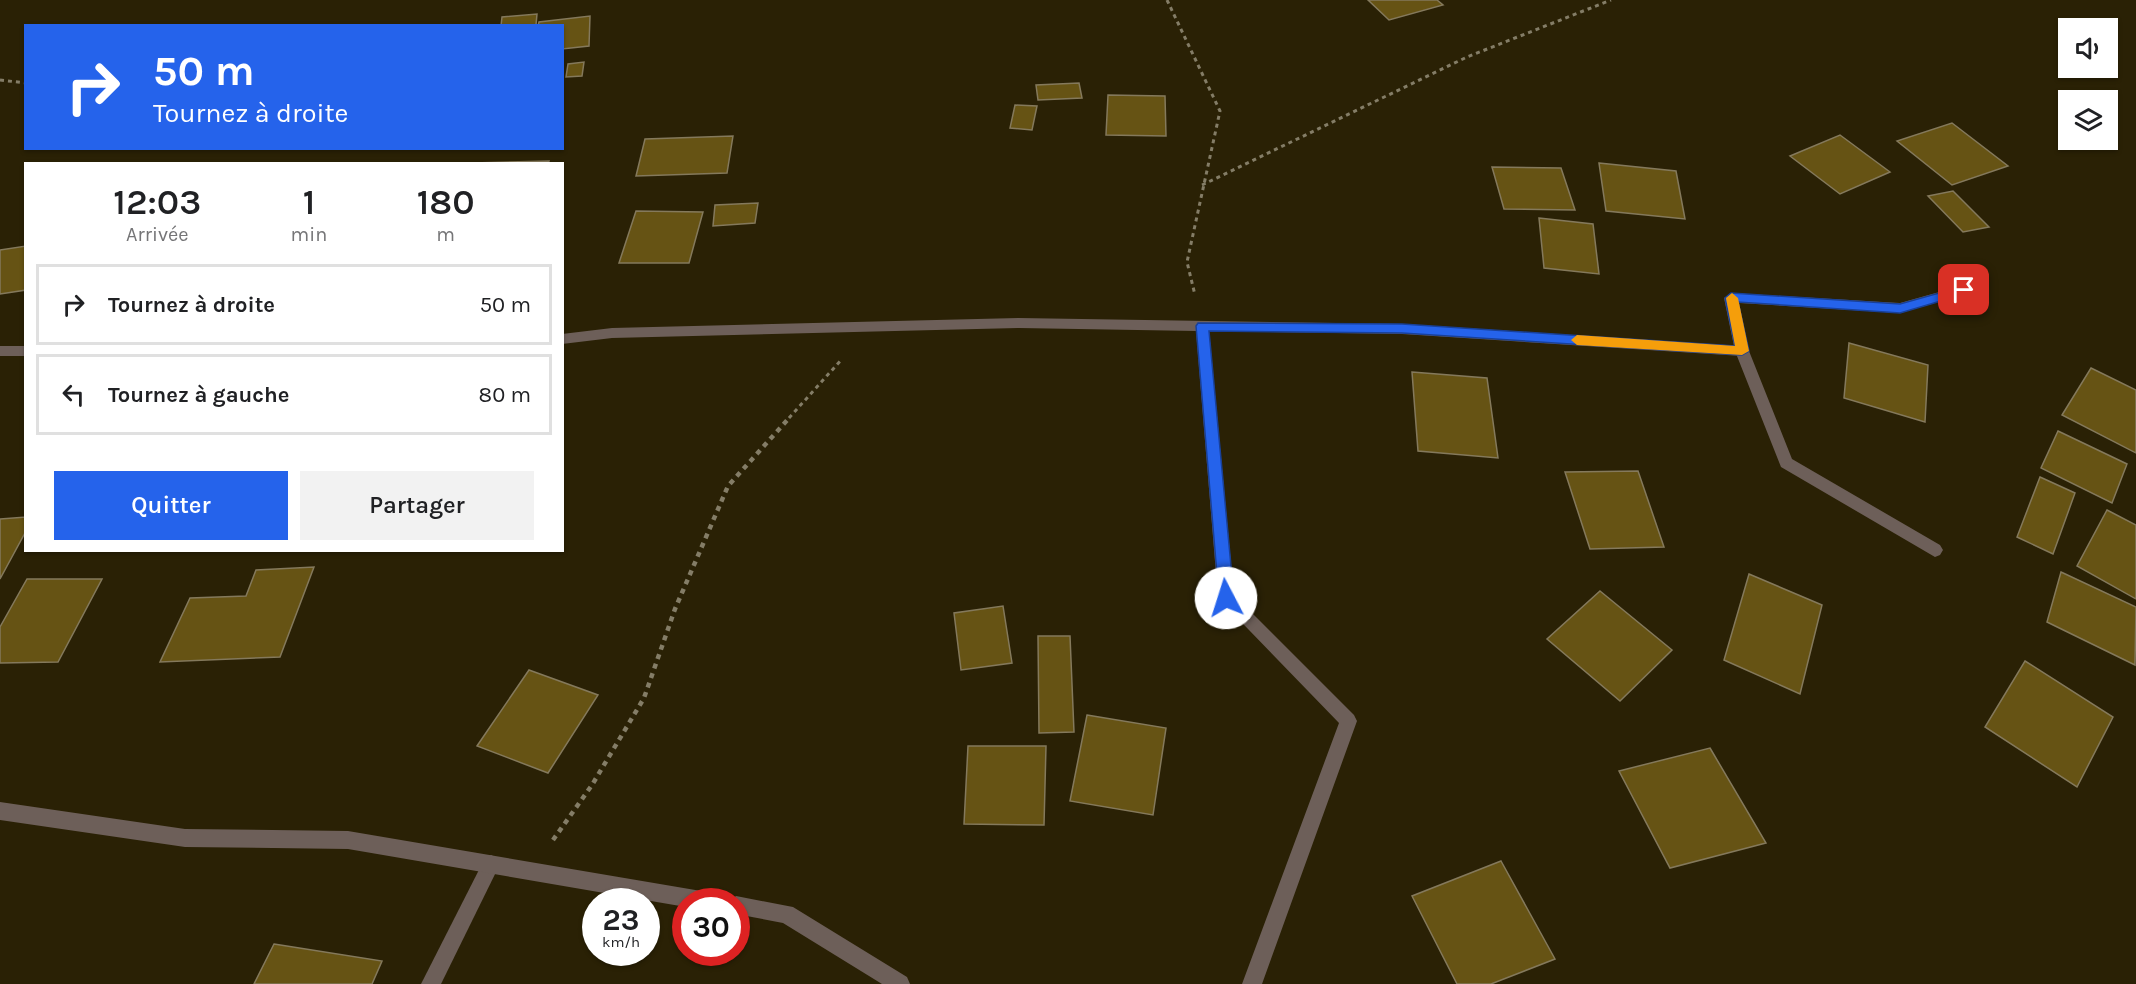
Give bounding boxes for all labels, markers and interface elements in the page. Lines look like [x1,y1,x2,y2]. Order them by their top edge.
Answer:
map controls [2058,18,2118,150]
button: sound [2058,18,2118,78]
text: 50 m [153,46,255,96]
icon: right [54,48,132,126]
button: layers [2058,90,2118,150]
text: Tournez à droite [153,97,348,129]
text: 12:03 [113,181,201,223]
text: 1 [303,181,315,223]
text: 180 [417,181,475,223]
text: Arrivée [126,223,189,246]
text: min [291,223,327,246]
text: m [436,223,455,246]
pin [1938,264,1989,315]
icon: arrive [1947,273,1980,306]
icon: right [57,288,90,321]
text: Tournez à droite [108,292,275,318]
text: 50 m [480,292,531,318]
icon: left [57,378,90,411]
text: Tournez à gauche [108,382,289,408]
text: 80 m [479,382,531,408]
button: Quitter [54,471,288,540]
button: Partager [300,471,534,540]
position arrow [1194,566,1258,630]
speed limit sign: 30 [672,888,750,966]
text: 23 [603,902,639,938]
text: km/h [602,933,640,951]

